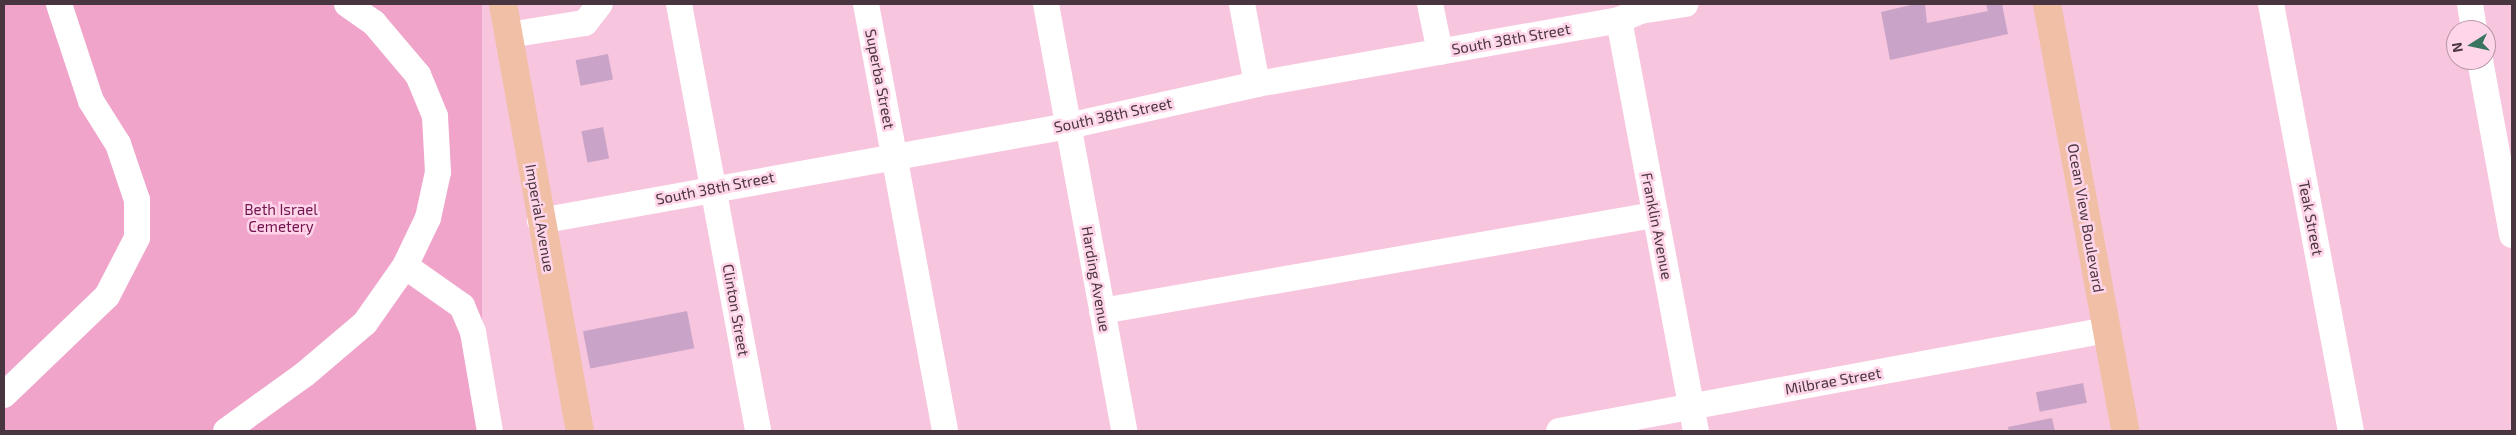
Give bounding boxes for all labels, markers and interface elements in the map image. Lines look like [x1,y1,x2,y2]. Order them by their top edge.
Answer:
street label: South 38th Street [1450,20,1572,58]
north arrow [2446,20,2496,70]
street label: Superba Street [861,27,899,131]
text: N [2447,41,2466,54]
street label: South 38th Street [1052,94,1174,136]
street label: Ocean View Boulevard [2064,142,2108,294]
street label: Imperial Avenue [522,162,558,274]
street label: South 38th Street [654,168,776,208]
street label: Franklin Avenue [1638,171,1676,281]
street label: Teak Street [2295,179,2327,257]
park label: Beth Israel Cemetery [244,200,318,235]
street label: Harding Avenue [1078,225,1114,333]
street label: Clinton Street [719,262,753,358]
street label: Milbrae Street [1784,364,1882,398]

